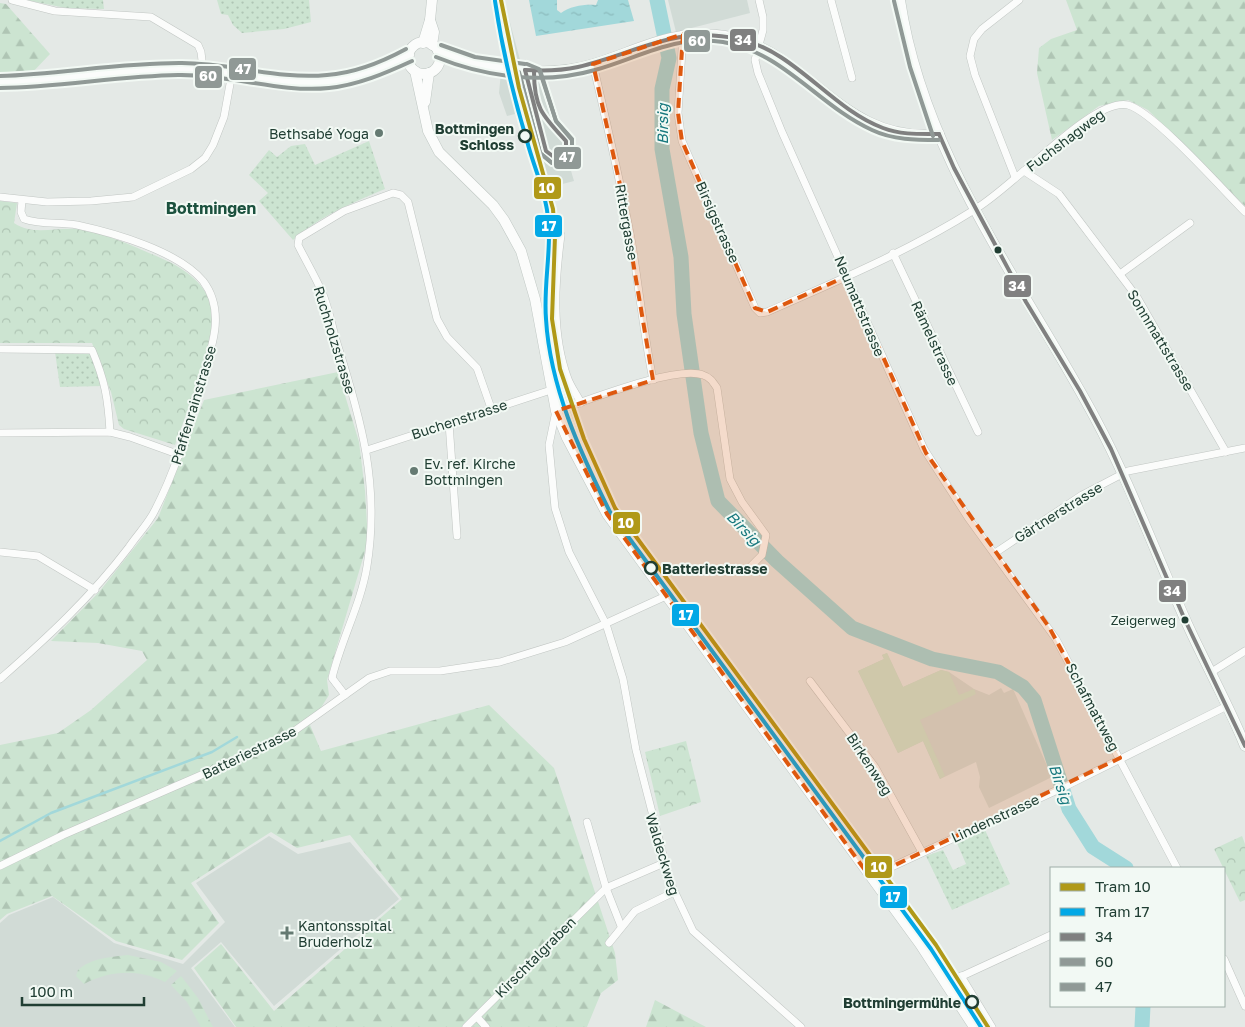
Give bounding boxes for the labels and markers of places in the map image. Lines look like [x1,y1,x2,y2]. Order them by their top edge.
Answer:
place label: Bottmingen Schloss [435,120,514,153]
place label: Bethsabé Yoga [269,125,369,142]
marker: Bethsabé Yoga [373,127,385,139]
marker: Bottmingen Schloss [518,129,532,143]
unlabelled marker [993,245,1003,255]
place label: Ev. ref. Kirche Bottmingen [424,455,516,488]
marker: Ev. ref. Kirche Bottmingen [408,465,420,477]
place label: Batteriestrasse [662,560,768,577]
marker: Batteriestrasse [644,561,658,575]
place label: Zeigerweg [1111,612,1176,628]
marker: Zeigerweg [1180,615,1190,625]
place label: Kantonsspital Bruderholz [298,917,392,950]
marker: Kantonsspital Bruderholz [280,926,294,940]
place label: Bottmingermühle [843,994,961,1011]
marker: Bottmingermühle [965,995,979,1009]

